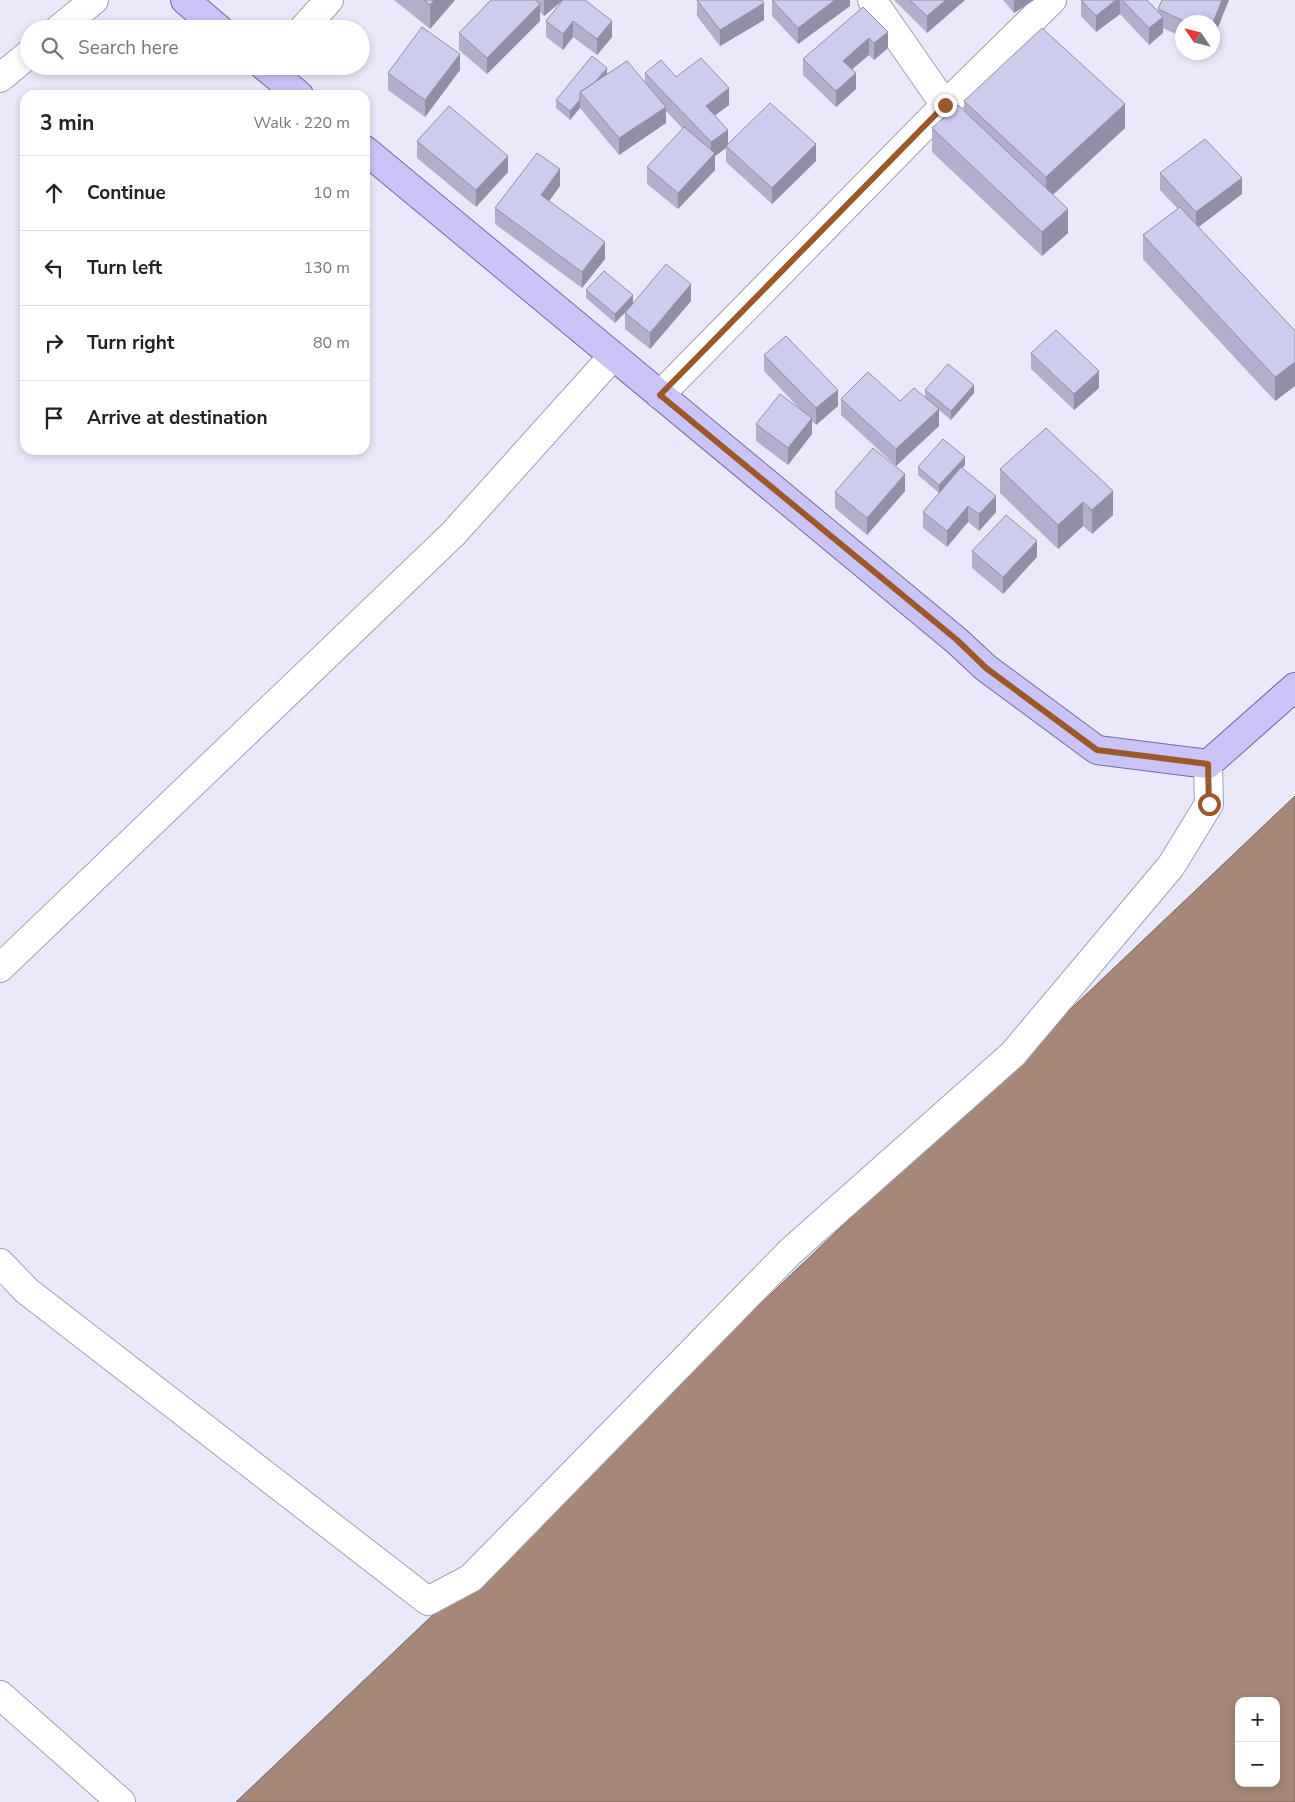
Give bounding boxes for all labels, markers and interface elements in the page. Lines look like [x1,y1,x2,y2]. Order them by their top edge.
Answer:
north arrow [1175,15,1220,60]
search box [20,20,370,75]
icon: search [38,34,66,62]
text: Search here [78,35,179,61]
route end [934,94,957,117]
text: 3 min [40,109,94,137]
text: Walk · 220 m [254,112,350,134]
icon: ahead [40,179,68,207]
text: Continue [87,180,166,206]
text: 10 m [313,182,350,204]
icon: left [40,254,68,282]
text: Turn left [87,255,162,281]
text: 130 m [303,257,350,279]
icon: right [40,329,68,357]
text: Turn right [87,330,174,356]
text: 80 m [313,332,350,354]
icon: arrive [40,404,68,432]
text: Arrive at destination [87,405,268,431]
route start [1198,793,1221,816]
map controls [1235,1697,1280,1787]
button: + [1235,1697,1280,1742]
button: − [1235,1742,1280,1787]

